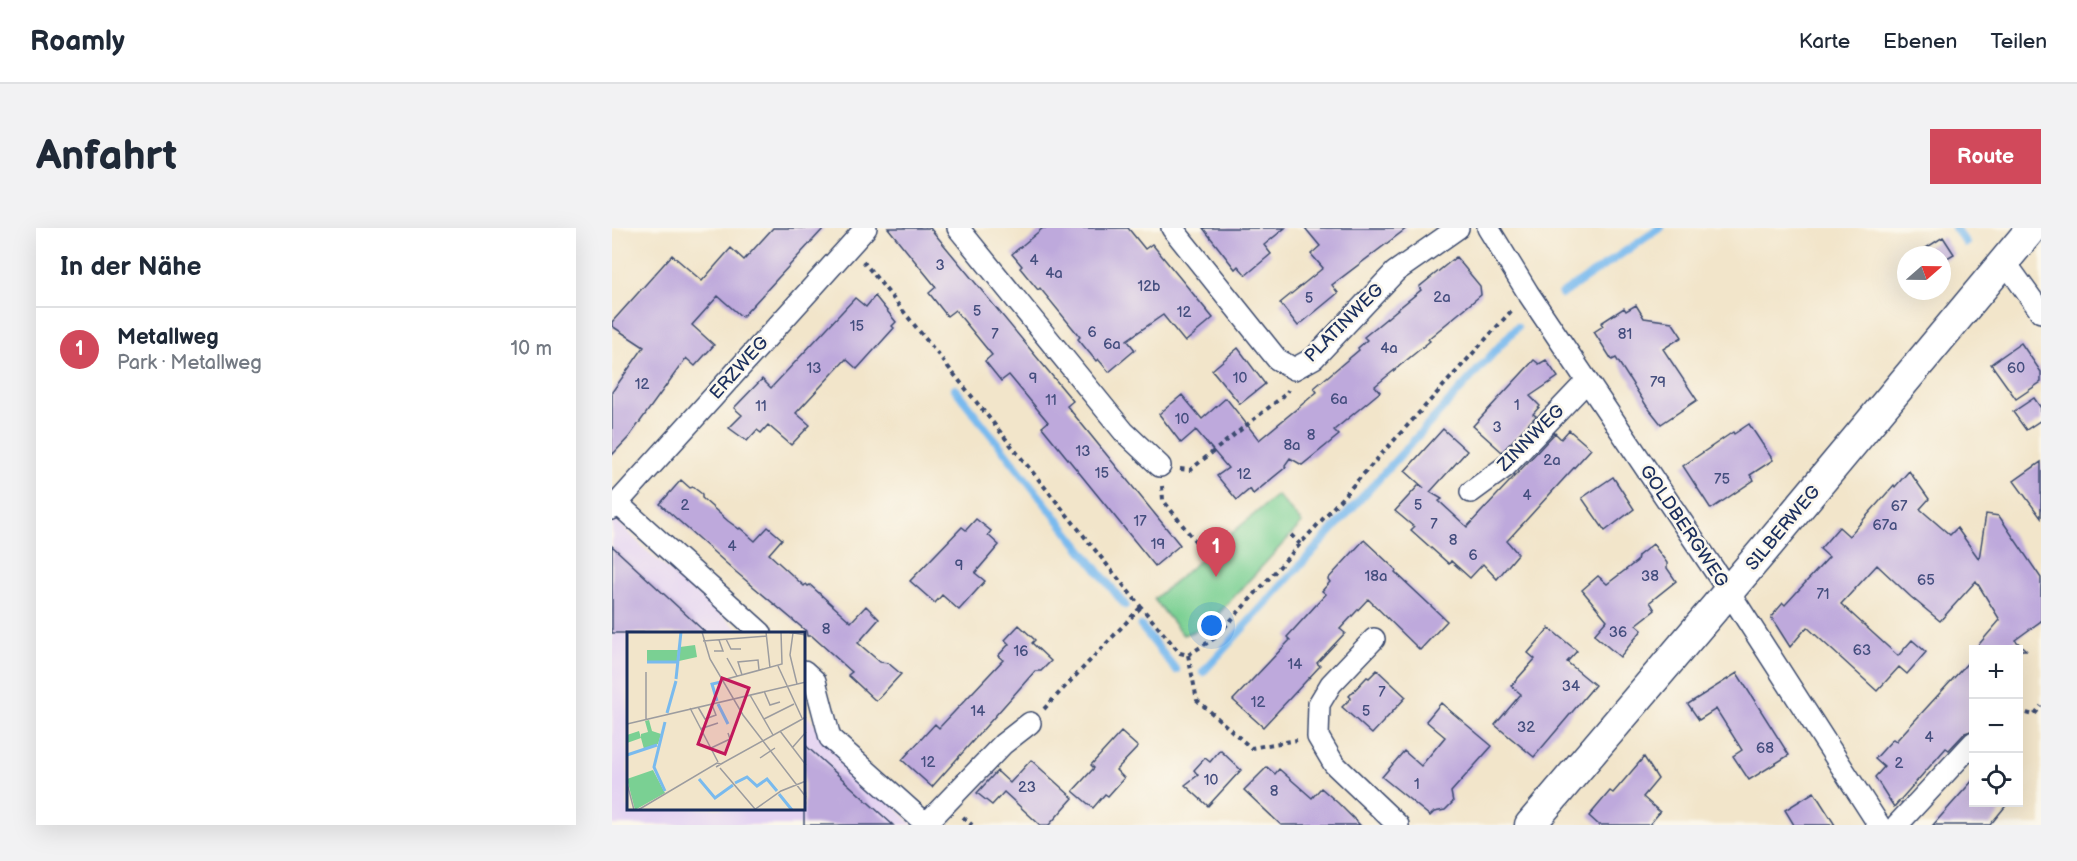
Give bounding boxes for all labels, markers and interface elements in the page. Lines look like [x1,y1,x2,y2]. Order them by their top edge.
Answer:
text: Roamly [30,25,125,58]
text: Karte [1799,29,1850,54]
text: Ebenen [1883,29,1957,54]
text: Teilen [1990,29,2047,54]
button: Route [1930,129,2041,184]
text: Anfahrt [36,131,177,182]
north arrow [1897,246,1951,300]
house number: 4 [1029,251,1039,270]
text: In der Nähe [60,252,202,283]
house number: 3 [935,256,945,275]
house number: 4a [1045,264,1063,283]
house number: 12b [1137,277,1161,296]
street label: PLATINWEG [1300,279,1388,367]
house number: 2a [1433,288,1451,307]
house number: 5 [1305,289,1313,308]
house number: 5 [973,302,981,321]
house number: 12 [1177,303,1191,322]
house number: 15 [850,317,864,336]
house number: 6 [1087,323,1097,342]
text: Metallweg [117,324,219,351]
house number: 7 [991,325,999,344]
house number: 81 [1618,325,1632,344]
street label: ERZWEG [705,332,773,404]
house number: 6a [1103,335,1121,354]
text: 1 [75,337,84,361]
text: 10 m [511,337,552,361]
house number: 4a [1380,339,1398,358]
text: Park · Metallweg [117,351,262,375]
house number: 13 [806,359,822,378]
house number: 60 [2007,359,2025,378]
house number: 9 [1029,369,1037,388]
house number: 10 [1233,369,1247,388]
house number: 79 [1650,373,1666,392]
house number: 12 [635,375,649,394]
house number: 6a [1330,390,1348,409]
house number: 11 [1045,391,1057,410]
house number: 1 [1514,396,1520,415]
house number: 11 [755,397,767,416]
street label: ZINNWEG [1493,400,1569,476]
house number: 10 [1175,410,1189,429]
house number: 3 [1492,418,1502,437]
house number: 8 [1307,426,1316,445]
house number: 8a [1283,436,1301,455]
house number: 13 [1075,442,1091,461]
house number: 2a [1543,451,1561,470]
street label: GOLDBERGWEG [1635,461,1733,591]
house number: 15 [1095,464,1109,483]
house number: 12 [1237,465,1251,484]
house number: 75 [1714,470,1730,489]
street label: SILBERWEG [1741,481,1825,575]
house number: 4 [1522,486,1532,505]
house number: 2 [681,496,690,515]
house number: 5 [1414,496,1422,515]
house number: 67 [1891,497,1908,516]
house number: 17 [1133,512,1147,531]
house number: 7 [1430,515,1438,534]
house number: 67a [1872,516,1898,535]
pin: 1 [1196,528,1236,577]
house number: 8 [1449,531,1458,550]
house number: 19 [1151,535,1165,554]
house number: 4 [727,537,737,556]
house number: 6 [1468,546,1478,565]
house number: 9 [955,556,963,575]
house number: 18a [1364,567,1388,586]
house number: 38 [1641,567,1659,586]
house number: 65 [1917,571,1935,590]
house number: 71 [1816,585,1830,604]
your location [1197,611,1226,640]
house number: 8 [822,620,831,639]
house number: 36 [1609,623,1627,642]
inset map [627,632,806,810]
house number: 63 [1853,641,1871,660]
house number: 16 [1014,642,1028,661]
map controls [1969,645,2023,807]
button: + [1969,645,2023,699]
house number: 14 [1288,655,1302,674]
house number: 34 [1562,677,1580,696]
house number: 7 [1378,683,1386,702]
house number: 12 [1251,693,1265,712]
button: − [1969,699,2023,753]
house number: 14 [971,702,985,721]
house number: 5 [1362,702,1370,721]
house number: 32 [1517,718,1535,737]
house number: 4 [1924,728,1934,747]
house number: 68 [1756,739,1774,758]
house number: 12 [921,753,935,772]
button: locate [1969,753,2023,807]
house number: 2 [1895,754,1904,773]
house number: 10 [1204,771,1218,790]
house number: 1 [1414,775,1420,794]
house number: 23 [1018,778,1036,797]
house number: 8 [1270,782,1279,801]

